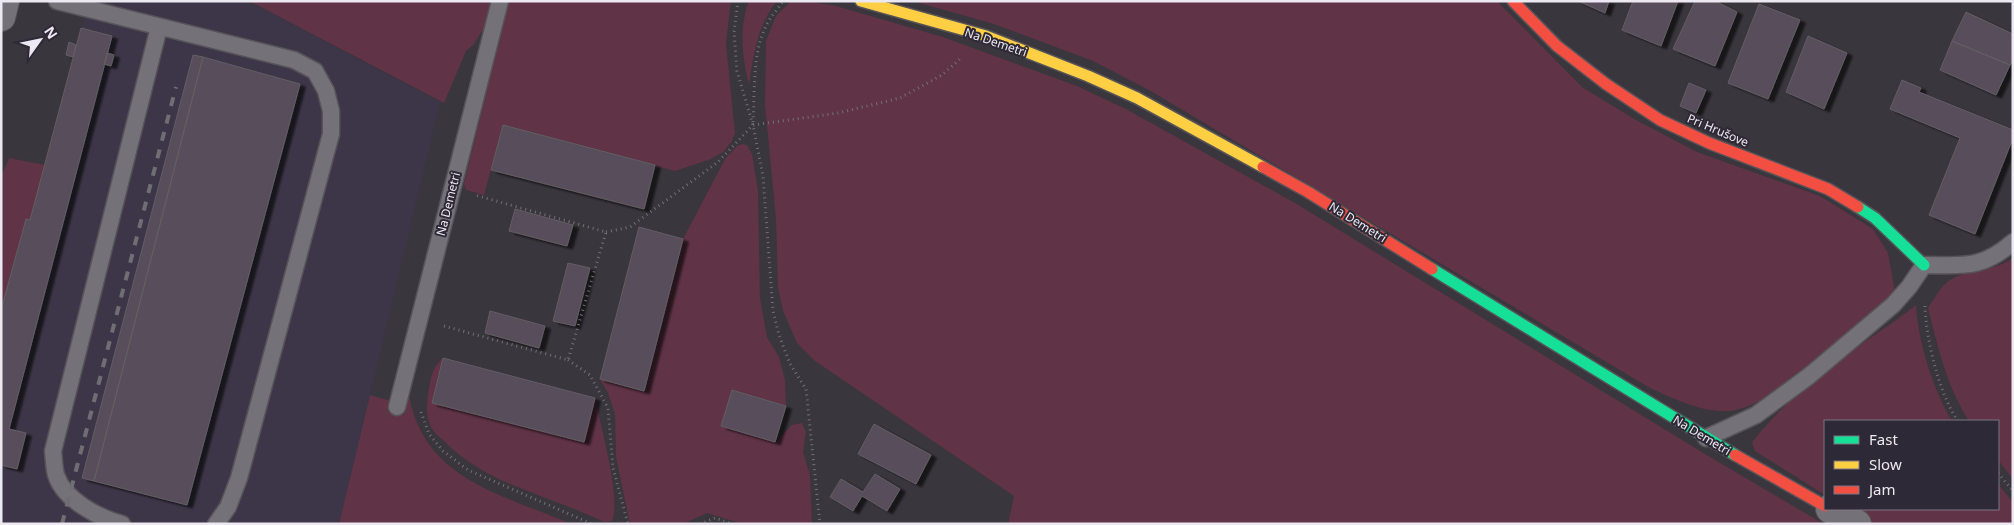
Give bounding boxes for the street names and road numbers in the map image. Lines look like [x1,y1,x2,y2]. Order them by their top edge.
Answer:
street label: Na Demetri [963,23,1029,61]
street label: Pri Hrušove [1685,109,1752,151]
street label: Na Demetri [432,170,464,238]
street label: Na Demetri [1326,198,1390,246]
street label: Na Demetri [1670,411,1734,459]

